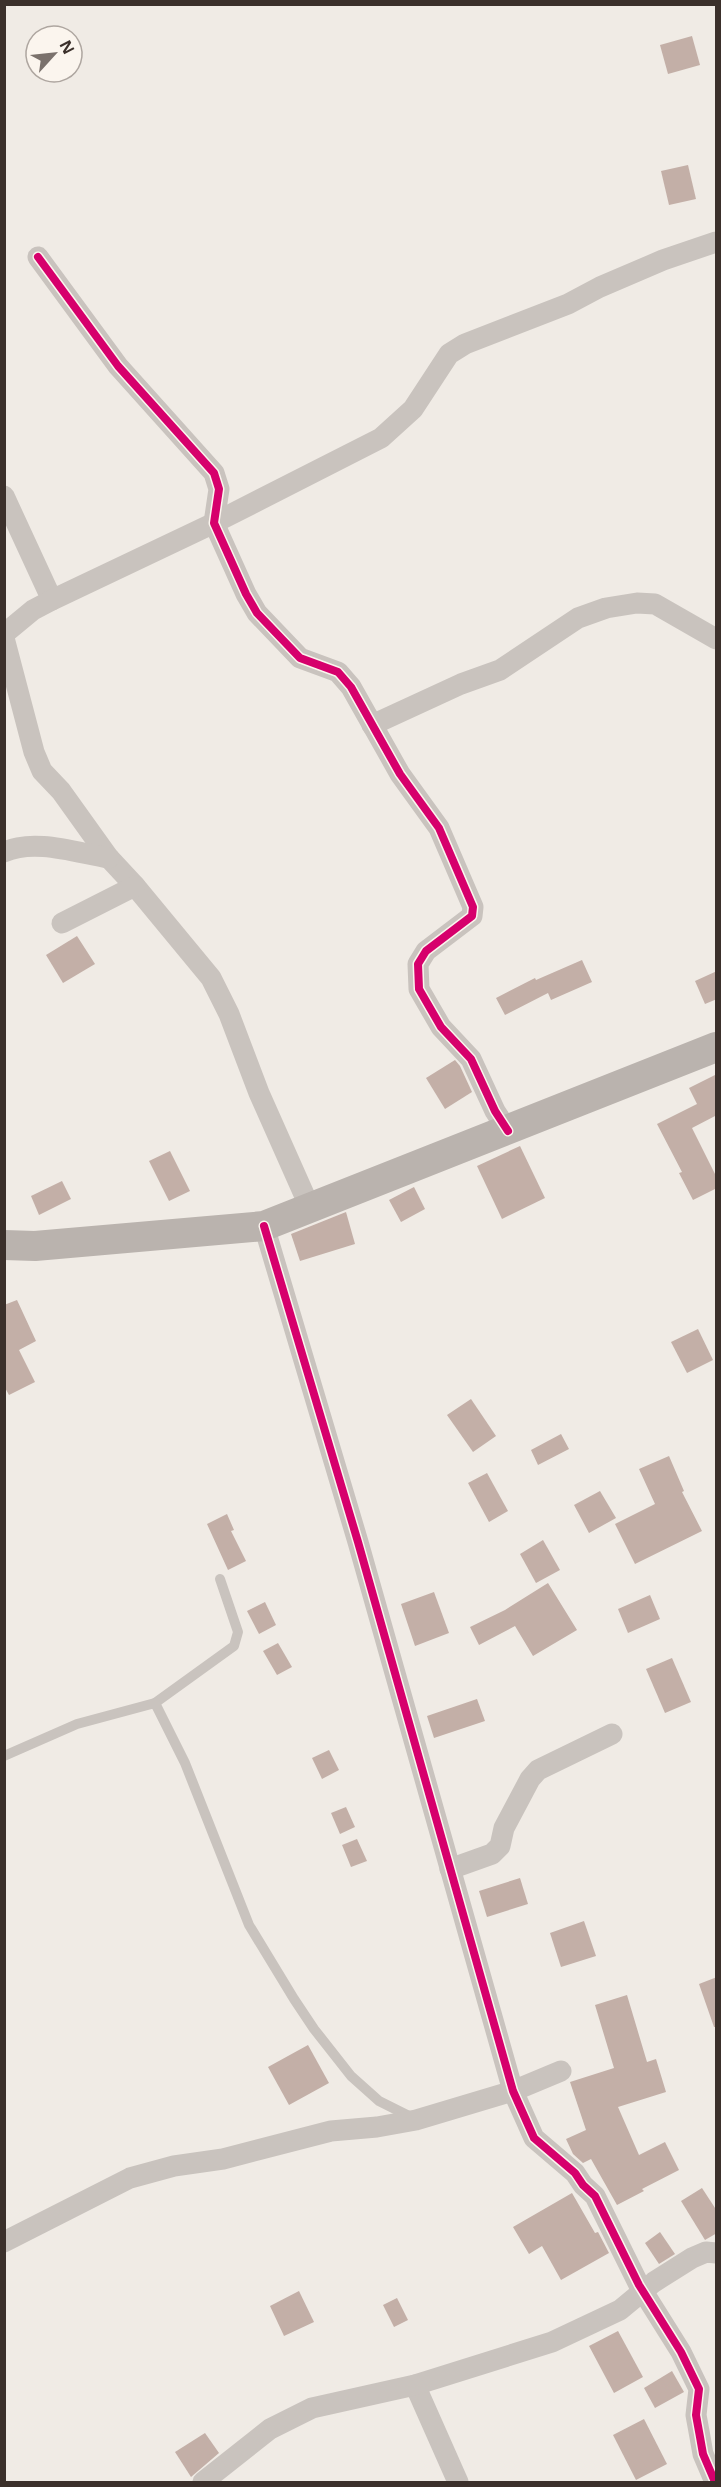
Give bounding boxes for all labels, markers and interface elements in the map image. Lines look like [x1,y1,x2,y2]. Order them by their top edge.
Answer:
north arrow [24,24,84,84]
text: N [55,36,80,58]

